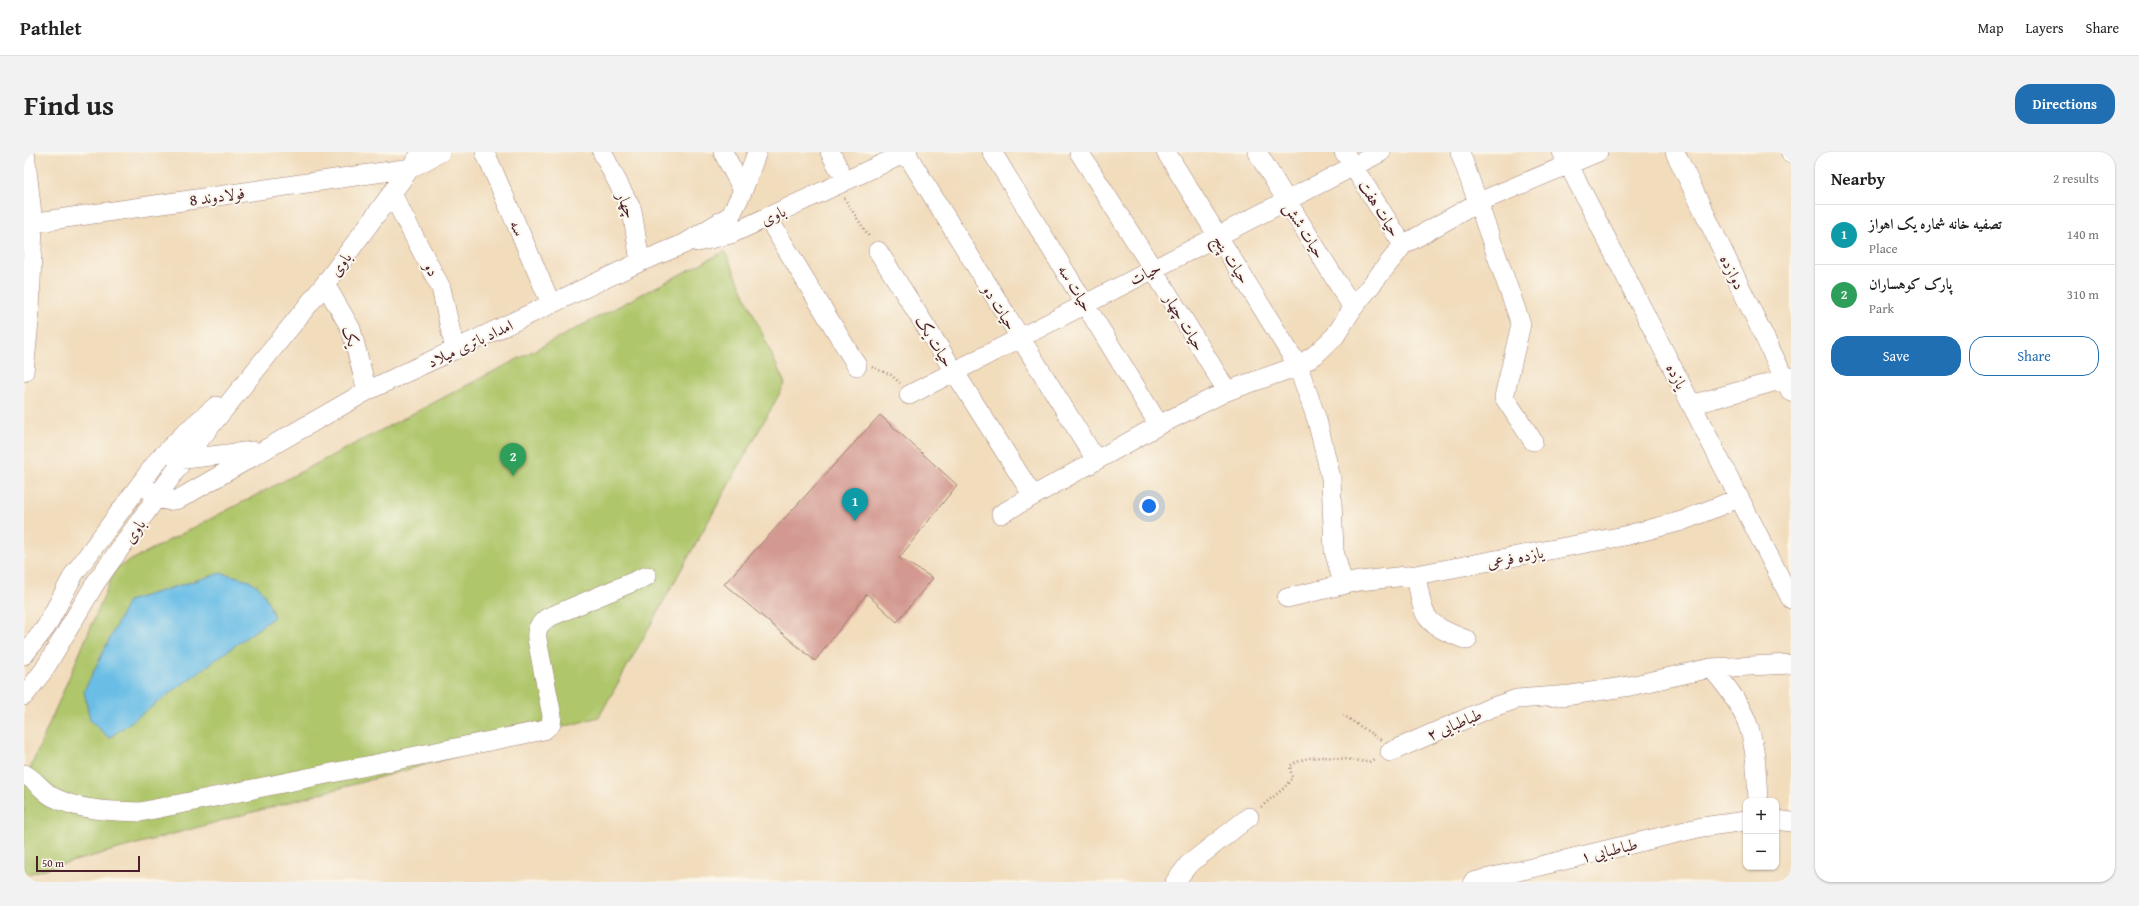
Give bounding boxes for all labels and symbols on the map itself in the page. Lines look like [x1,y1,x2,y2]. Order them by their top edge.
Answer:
street label: حیات هفت [1353,175,1407,241]
street label: فولادوند 8 [188,180,246,212]
street label: چهار [610,186,643,222]
street label: حیات شش [1278,197,1332,263]
street label: باوی [756,199,790,231]
street label: سه [504,216,532,240]
street label: حیات پنج [1205,230,1256,290]
street label: باوی [323,247,357,281]
street label: دوازده [1714,250,1752,294]
street label: حیات [1125,255,1165,291]
street label: دو [417,256,446,281]
street label: حیات سه [1052,260,1100,316]
street label: حیات دو [976,278,1023,335]
street label: حیات چهار [1157,287,1212,355]
street label: حیات یک [910,310,960,372]
street label: امداد باتری میلاد [423,313,517,373]
street label: یک [336,322,366,351]
street label: یازده [1660,359,1694,394]
pin: 2 [500,443,526,476]
pin: 1 [842,488,868,521]
your location [1139,496,1159,516]
street label: باوی [117,514,151,548]
street label: یازده فرعی [1485,540,1546,574]
street label: طباطبایی ۲ [1423,702,1485,746]
street label: طباطبایی ۱ [1578,831,1640,869]
scale bar [36,854,140,873]

